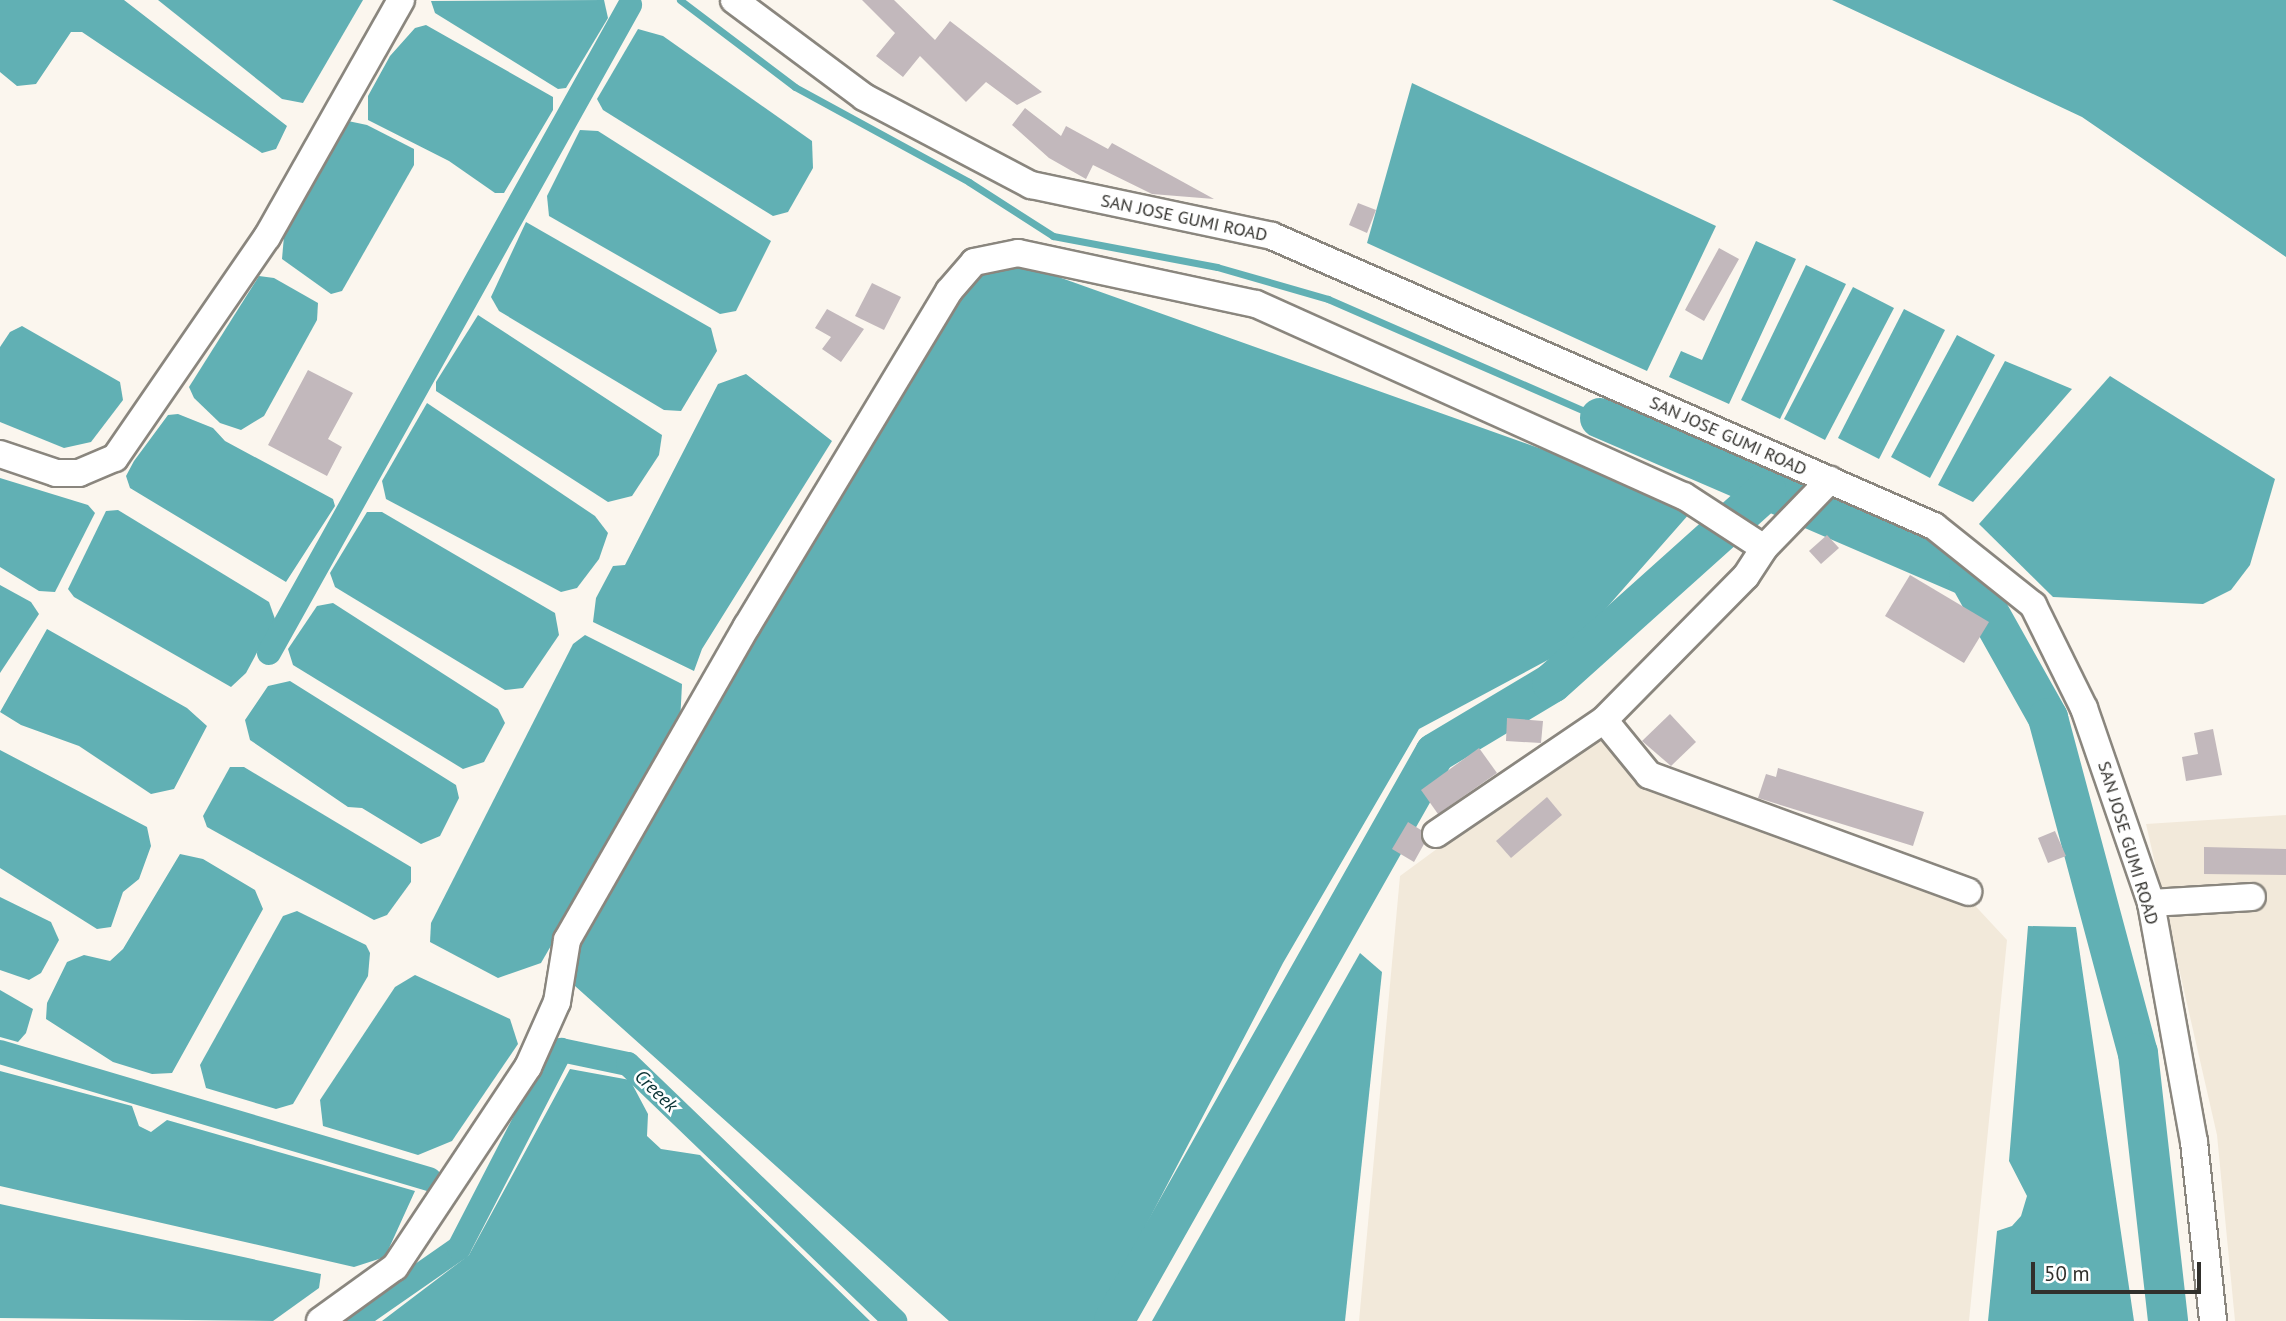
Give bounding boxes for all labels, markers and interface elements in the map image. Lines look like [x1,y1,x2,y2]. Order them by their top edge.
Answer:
street label: SAN JOSE GUMI ROAD [1099,190,1269,246]
street label: SAN JOSE GUMI ROAD [1646,392,1810,480]
street label: SAN JOSE GUMI ROAD [2093,759,2163,927]
water label: Creeek [630,1065,682,1117]
scale bar [2034,1248,2204,1292]
text: 50 m [2044,1260,2090,1287]

